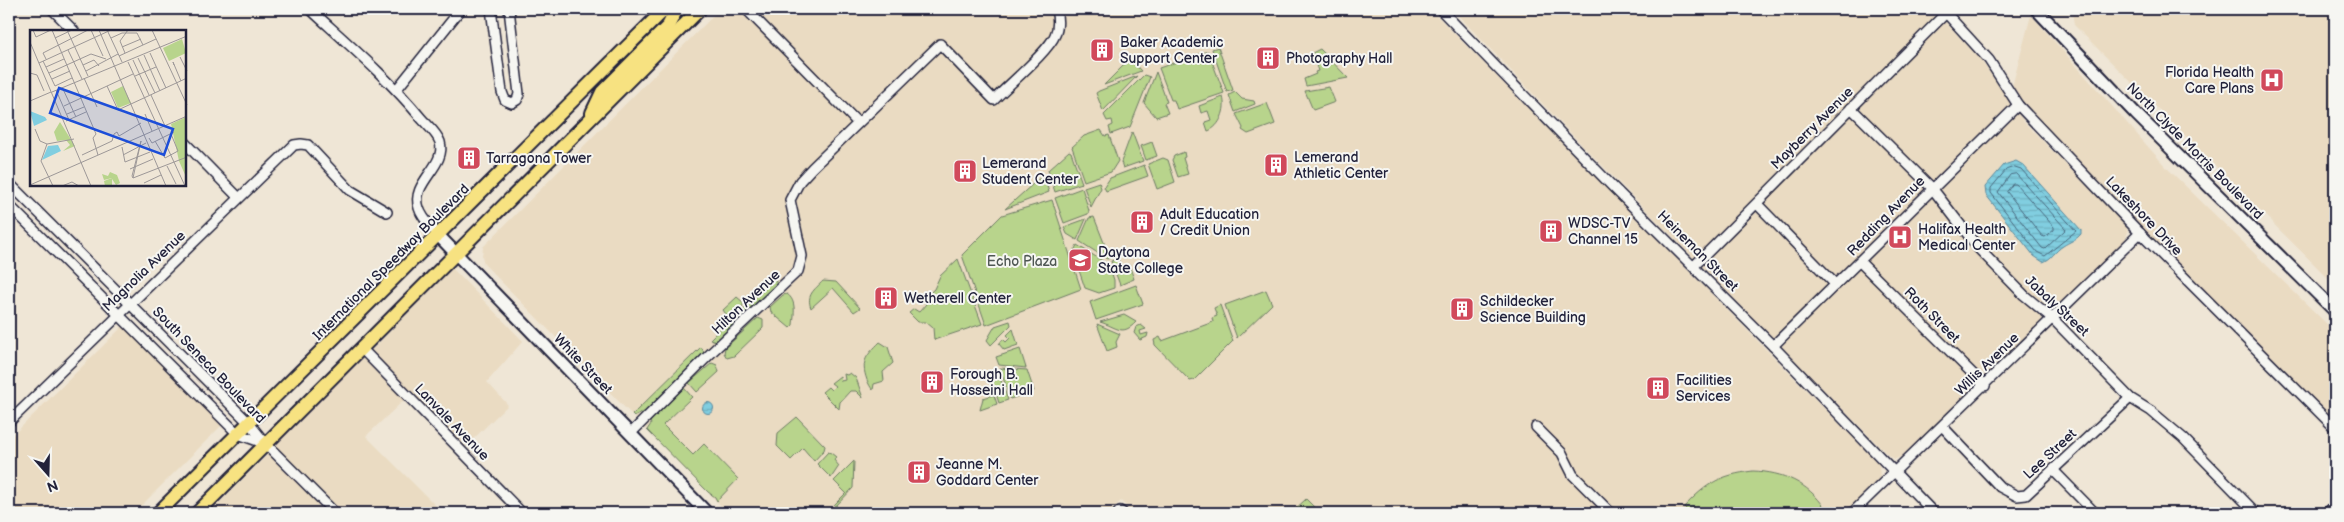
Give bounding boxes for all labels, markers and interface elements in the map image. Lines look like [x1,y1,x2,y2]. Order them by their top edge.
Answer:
inset map [30,30,186,186]
place label: Baker Academic Support Center [1120,34,1224,67]
building icon: Baker Academic Support Center [1089,37,1115,63]
building icon: Photography Hall [1255,45,1281,71]
place label: Photography Hall [1286,50,1392,67]
place label: Florida Health Care Plans [2165,64,2254,97]
hospital icon: Florida Health Care Plans [2259,67,2285,93]
street label: North Clyde Morris Boulevard [2123,79,2267,223]
street label: Mayberry Avenue [1767,83,1857,173]
building icon: Tarragona Tower [456,145,482,171]
place label: Lemerand Athletic Center [1294,149,1389,182]
place label: Tarragona Tower [486,150,592,167]
building icon: Lemerand Athletic Center [1263,152,1289,178]
place label: Lemerand Student Center [982,155,1079,188]
building icon: Lemerand Student Center [952,158,978,184]
street label: Redding Avenue [1844,173,1928,259]
street label: Lakeshore Drive [2102,173,2186,259]
street label: International Speedway Boulevard [309,180,473,344]
place label: Adult Education / Credit Union [1160,206,1259,239]
street label: Heineman Street [1654,207,1742,295]
building icon: Adult Education / Credit Union [1129,209,1155,235]
place label: WDSC-TV Channel 15 [1568,215,1638,248]
building icon: WDSC-TV Channel 15 [1538,218,1564,244]
place label: Halifax Health Medical Center [1918,221,2016,254]
hospital icon: Halifax Health Medical Center [1887,224,1913,250]
street label: Magnolia Avenue [99,227,189,315]
place label: Daytona State College [1098,244,1183,277]
school or university icon: Daytona State College [1067,247,1093,273]
park label: Echo Plaza [987,253,1057,270]
street label: Hilton Avenue [708,266,784,338]
street label: Jabaly Street [2021,272,2093,340]
street label: Roth Street [1901,284,1964,347]
building icon: Wetherell Center [873,285,899,311]
place label: Wetherell Center [904,290,1012,307]
place label: Schildecker Science Building [1480,293,1586,326]
building icon: Schildecker Science Building [1449,296,1475,322]
street label: South Seneca Boulevard [149,303,269,427]
street label: Willis Avenue [1951,329,2023,399]
street label: White Street [550,330,616,398]
place label: Forough B. Hosseini Hall [950,366,1033,399]
building icon: Forough B. Hosseini Hall [919,369,945,395]
place label: Facilities Services [1676,372,1732,405]
building icon: Facilities Services [1645,375,1671,401]
street label: Lanvale Avenue [411,380,493,464]
street label: Lee Street [2020,425,2081,483]
north arrow [22,450,72,500]
place label: Jeanne M. Goddard Center [936,456,1039,489]
building icon: Jeanne M. Goddard Center [906,459,932,485]
text: N [44,476,60,496]

